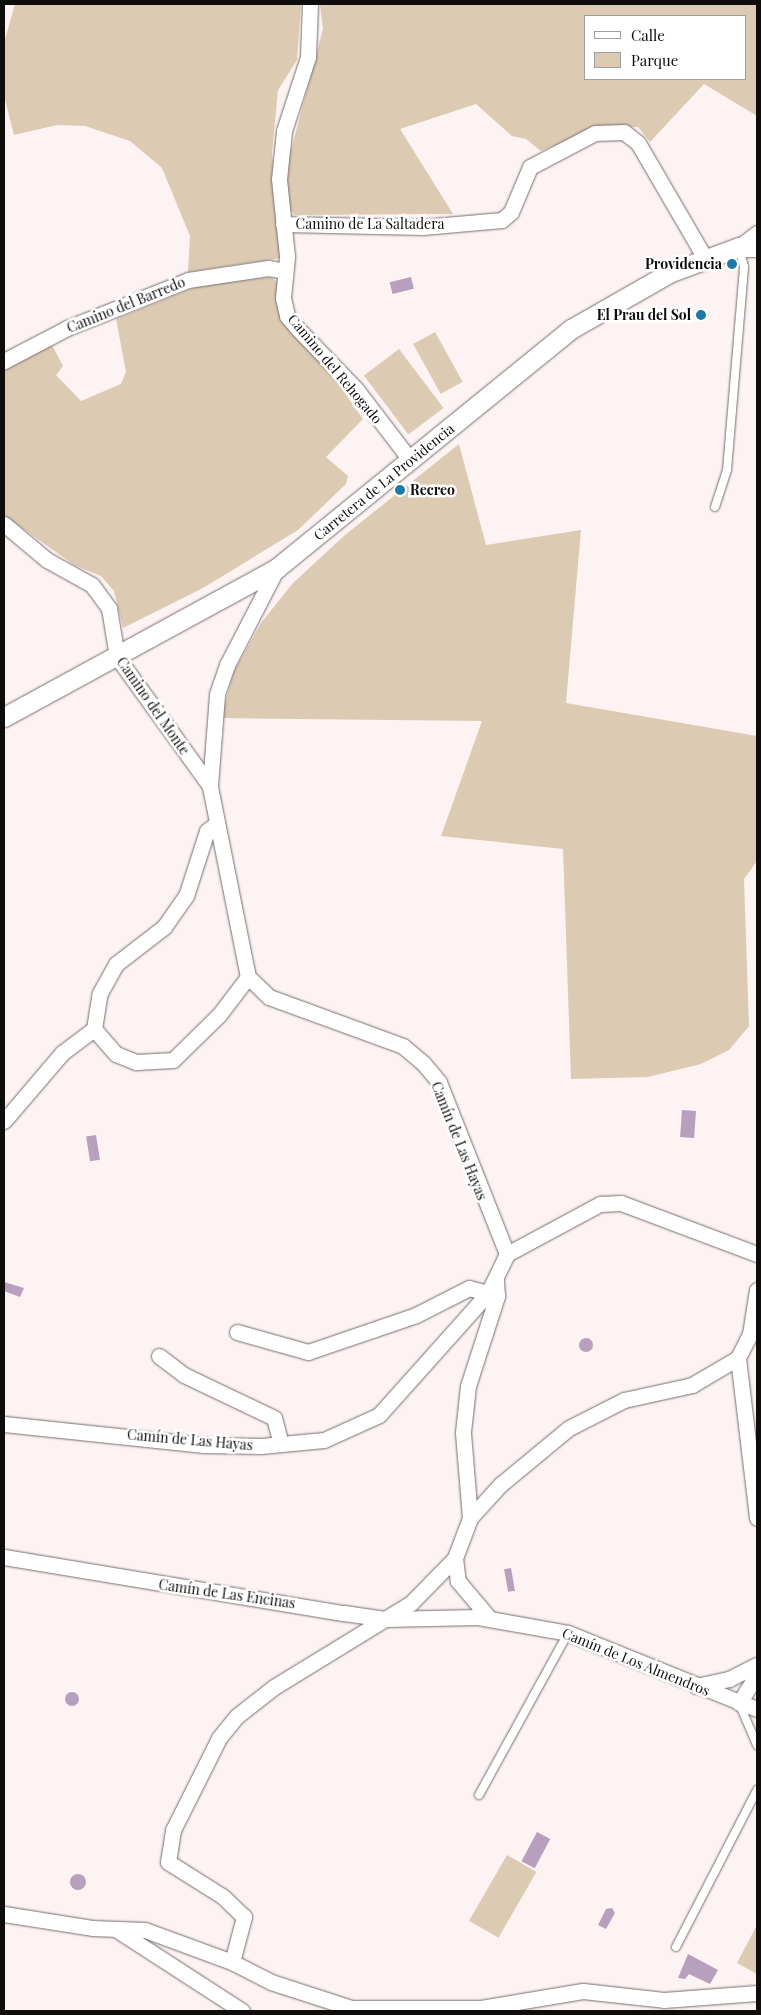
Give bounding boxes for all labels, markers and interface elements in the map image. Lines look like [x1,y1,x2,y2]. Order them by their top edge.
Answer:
legend [584,15,746,80]
text: Calle [631,25,665,45]
text: Parque [631,50,678,70]
street label: Camino de La Saltadera [296,216,444,232]
place label: Providencia [645,256,722,272]
marker: Providencia [726,258,738,270]
street label: Camino del Barredo [64,274,188,336]
place label: El Prau del Sol [597,307,691,323]
marker: El Prau del Sol [695,309,707,321]
street label: Camino del Rehogado [284,311,386,427]
street label: Carretera de La Providencia [310,420,458,544]
place label: Recreo [410,482,455,498]
marker: Recreo [394,484,406,496]
street label: Camino del Monte [113,654,193,758]
street label: Camín de Las Hayas [428,1079,490,1203]
street label: Camín de Las Hayas [126,1426,254,1454]
street label: Camín de Las Encinas [157,1576,297,1612]
street label: Camín de Los Almendros [560,1625,712,1699]

